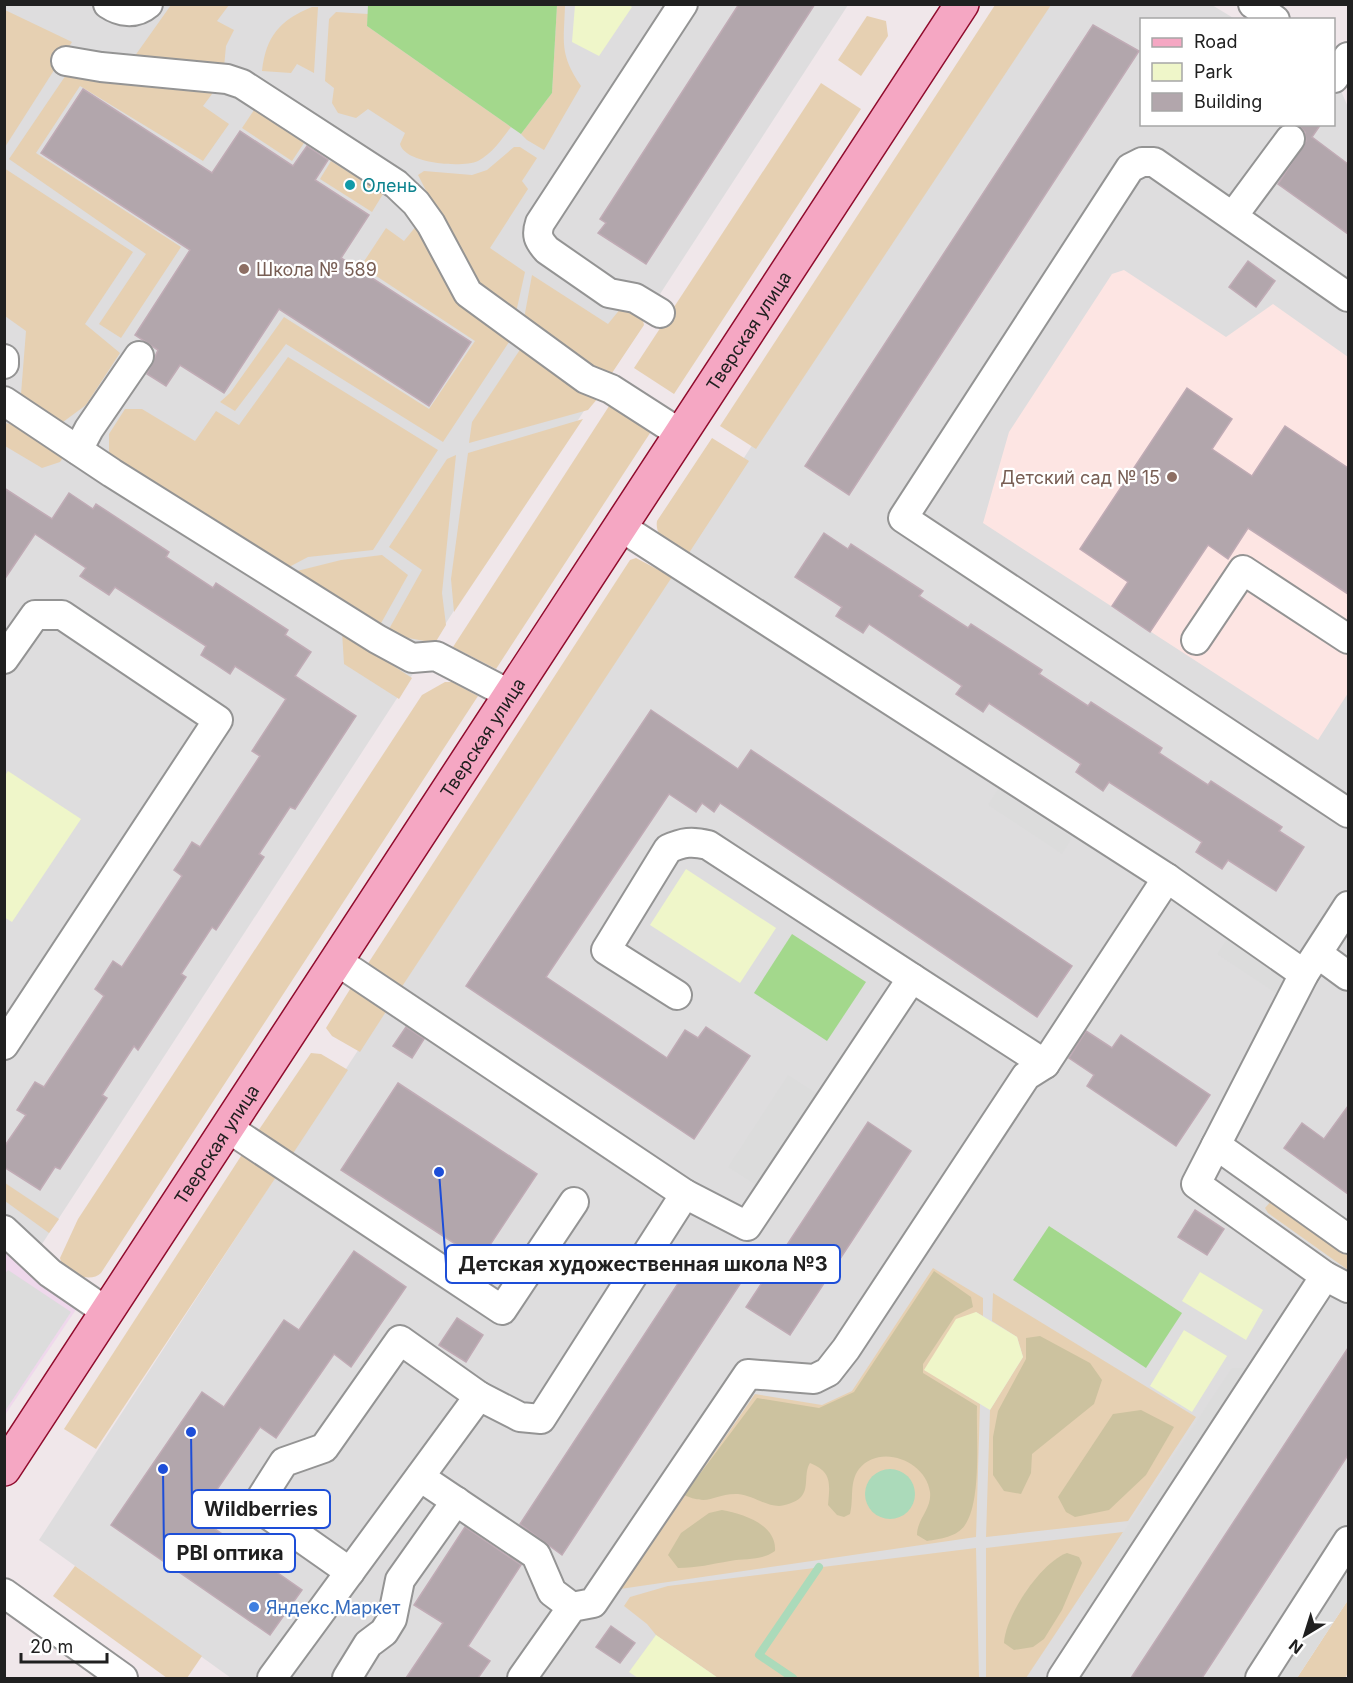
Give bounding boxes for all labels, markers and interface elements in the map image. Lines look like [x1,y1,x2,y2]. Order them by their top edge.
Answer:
legend [1140,18,1335,126]
text: Road [1194,31,1237,52]
text: Park [1194,61,1233,82]
text: Building [1194,91,1262,112]
place label: Олень [362,175,417,196]
marker: Олень [343,178,357,192]
place label: Школа № 589 [256,259,377,280]
marker: Школа № 589 [237,262,251,276]
street label: Тверская улица [702,267,795,395]
place label: Детский сад № 15 [1000,467,1160,488]
marker: Детский сад № 15 [1165,470,1179,484]
street label: Тверская улица [436,674,529,801]
street label: Тверская улица [170,1080,263,1208]
callout: Детская художественная школа №3 [446,1245,840,1283]
text: Детская художественная школа №3 [458,1252,828,1276]
callout: Wildberries [192,1490,330,1528]
text: Wildberries [204,1497,318,1521]
callout: PBI оптика [164,1534,295,1572]
text: PBI оптика [176,1541,284,1565]
place label: Яндекс.Маркет [266,1597,401,1618]
marker: Яндекс.Маркет [247,1600,261,1614]
north arrow [1275,1605,1335,1665]
scale bar [21,1626,106,1664]
text: N [1285,1635,1307,1658]
text: 20 m [30,1636,73,1657]

